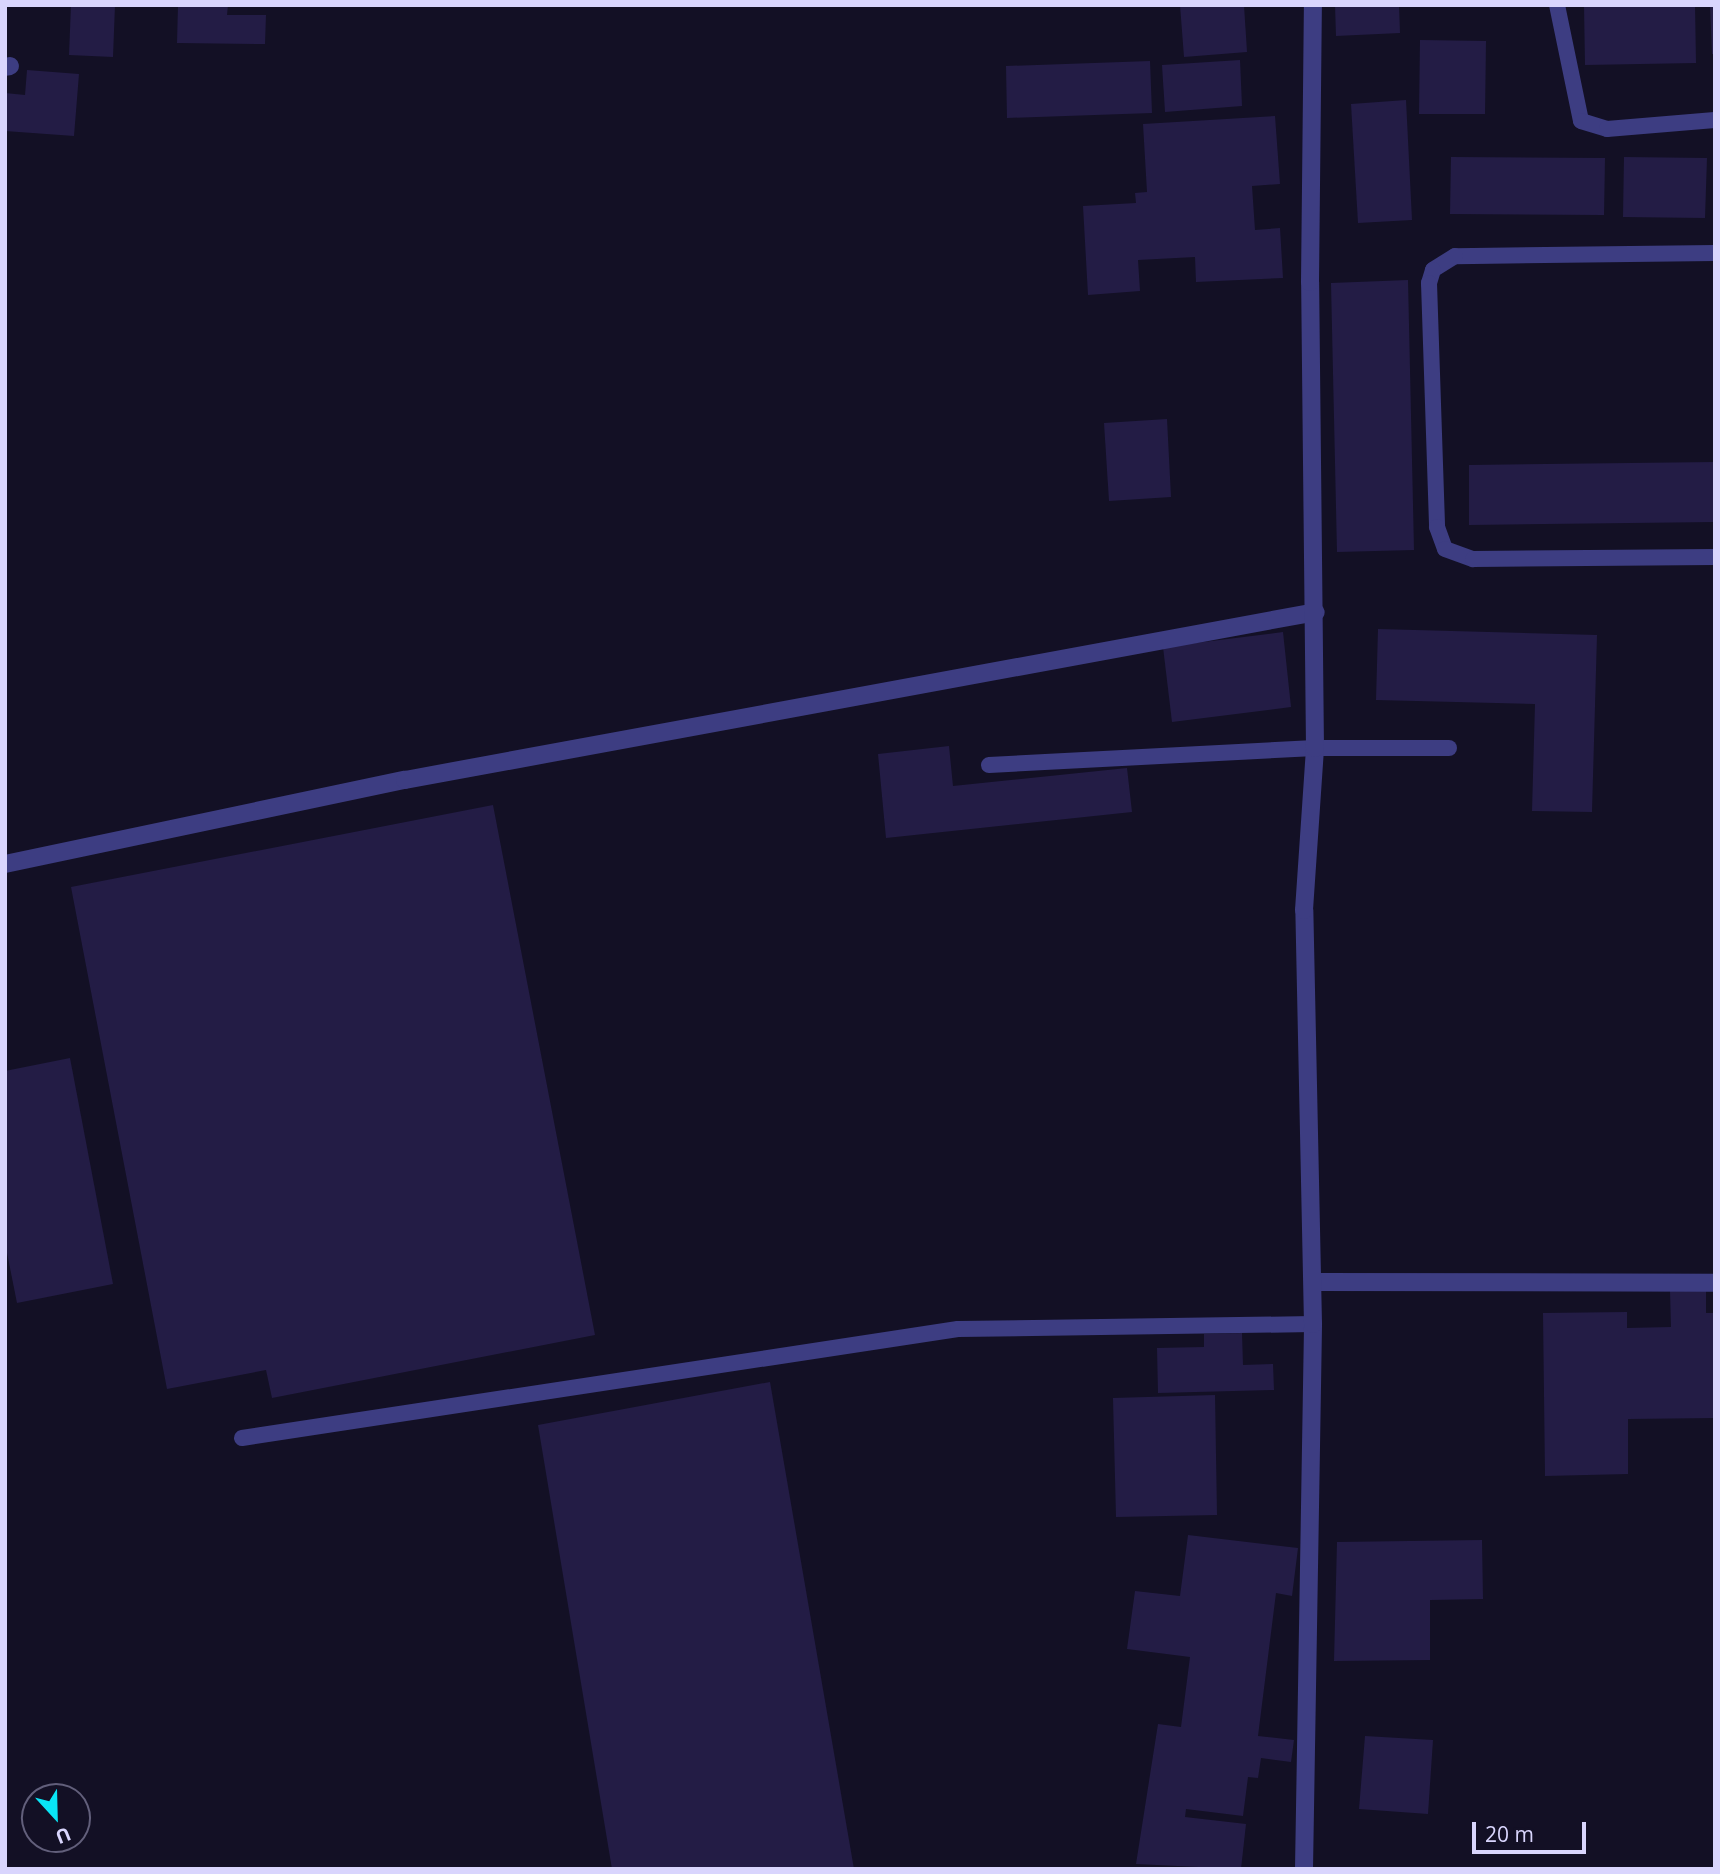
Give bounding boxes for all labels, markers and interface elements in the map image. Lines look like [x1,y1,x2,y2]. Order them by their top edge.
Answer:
north arrow [21,1783,91,1853]
scale bar [1475,1808,1589,1852]
text: 20 m [1485,1820,1534,1848]
text: U [52,1821,75,1850]

